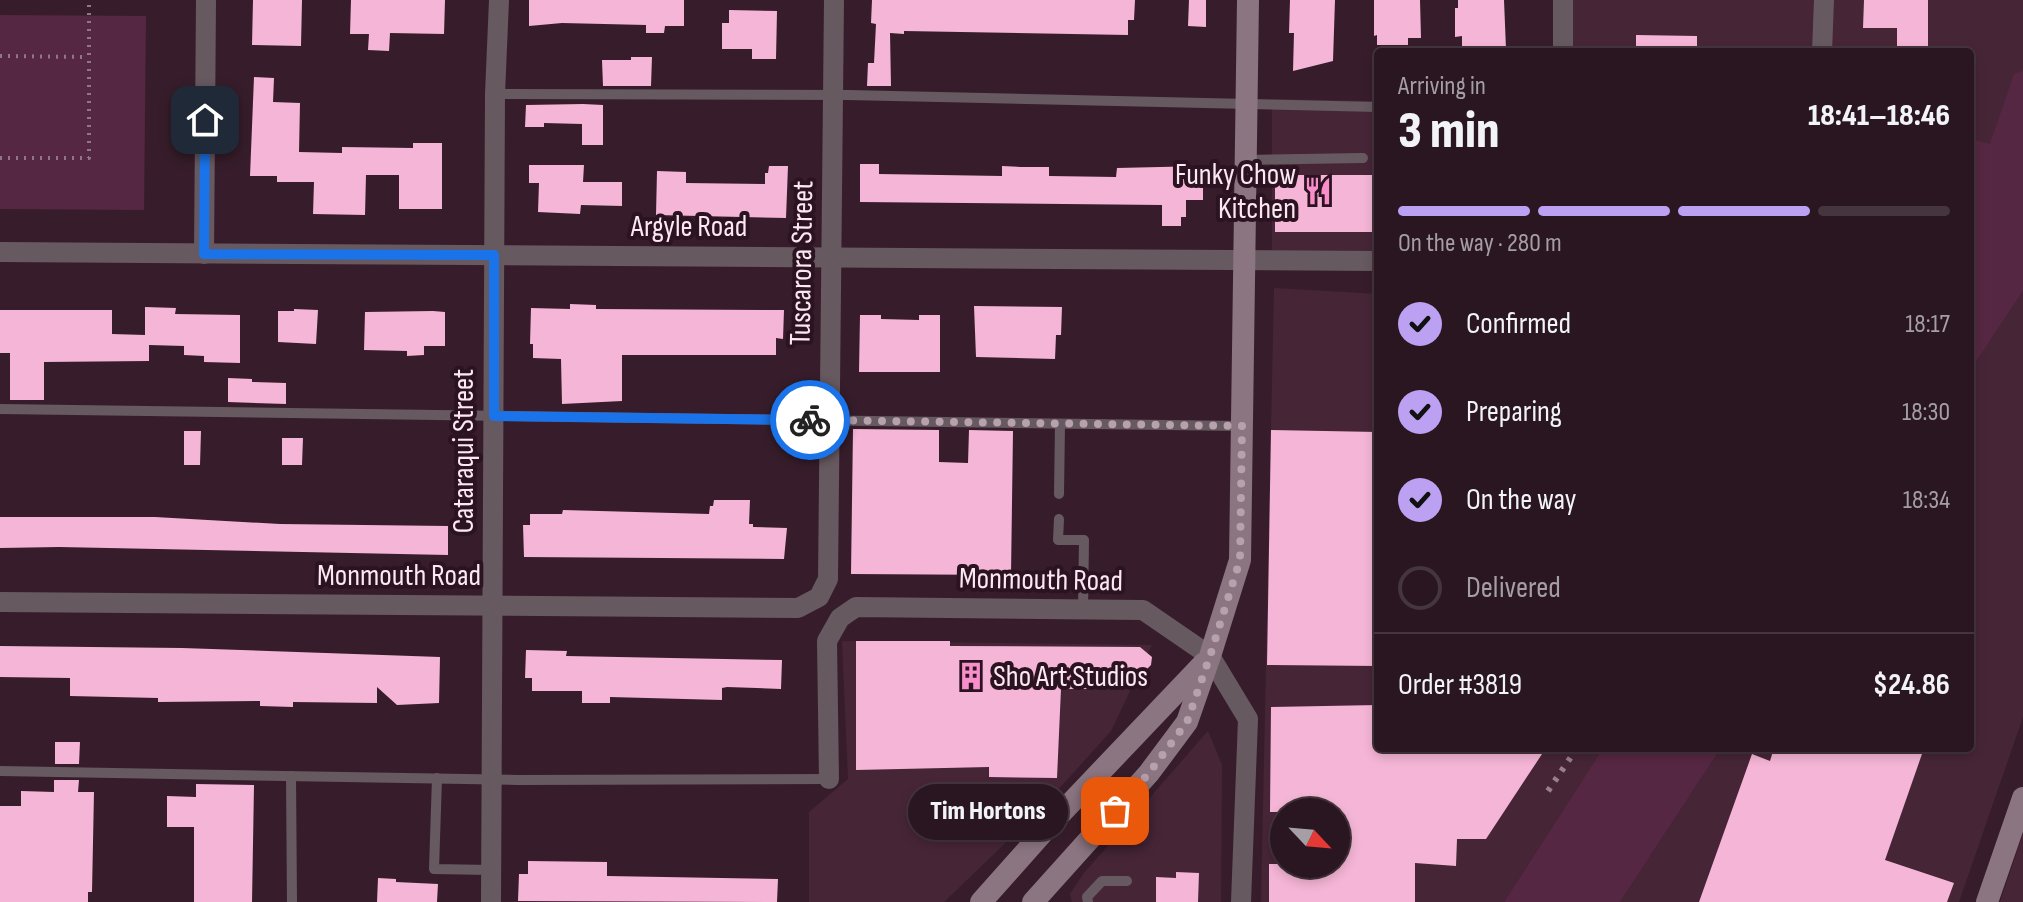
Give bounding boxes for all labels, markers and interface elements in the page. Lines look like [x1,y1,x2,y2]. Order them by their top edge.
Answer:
text: Arriving in [1398,71,1486,102]
pin [171,86,239,154]
icon: home [183,98,227,142]
text: 18:41–18:46 [1808,98,1950,134]
text: 3 min [1398,100,1500,163]
place label: Funky Chow Kitchen [1175,157,1296,227]
restaurant icon: Funky Chow Kitchen [1303,176,1333,206]
street label: Tuscarora Street [783,180,821,346]
street label: Argyle Road [630,209,747,245]
text: On the way · 280 m [1398,228,1562,259]
icon: check [1398,302,1442,346]
text: Confirmed [1466,306,1571,342]
text: 18:17 [1905,309,1950,340]
street label: Cataraqui Street [446,369,482,533]
courier [770,380,850,460]
icon: check [1398,390,1442,434]
text: Preparing [1466,394,1562,430]
text: 18:30 [1902,397,1950,428]
icon: bike [788,398,832,442]
icon: check [1398,478,1442,522]
text: On the way [1466,482,1576,518]
text: 18:34 [1903,485,1950,516]
street label: Monmouth Road [317,558,481,594]
street label: Monmouth Road [959,561,1123,599]
text: Delivered [1466,570,1561,606]
place label: Sho Art Studios [993,659,1148,695]
building icon: Sho Art Studios [956,661,986,691]
text: Order #3819 [1398,667,1522,703]
text: $24.86 [1873,667,1950,703]
pin [1081,777,1149,845]
callout: Tim Hortons [907,783,1067,839]
icon: bag [1093,789,1137,833]
text: Tim Hortons [930,796,1046,827]
north arrow [1270,798,1350,878]
map controls [1270,798,1350,878]

